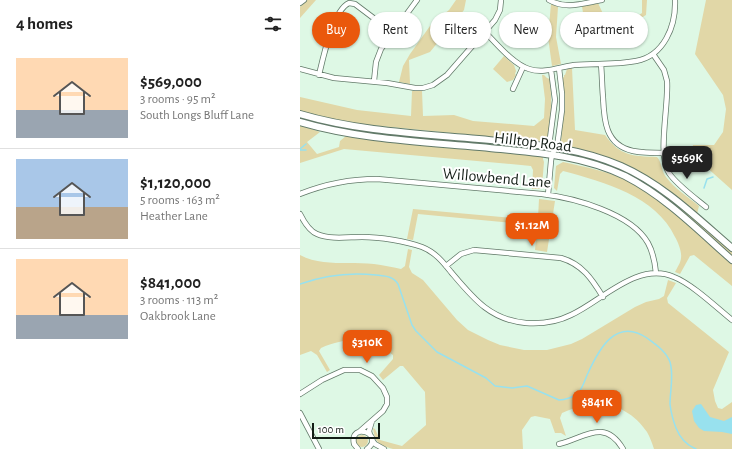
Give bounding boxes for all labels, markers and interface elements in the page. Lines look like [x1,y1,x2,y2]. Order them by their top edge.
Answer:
chip: Buy [312,12,360,48]
chip: Rent [368,12,422,48]
chip: Filters [430,12,491,48]
chip: New [499,12,552,48]
chip: Apartment [560,12,648,48]
icon: filters [262,13,284,35]
text: 4 homes [16,15,73,32]
text: $569,000 [140,73,202,90]
icon: home [48,74,96,122]
text: 3 rooms · 95 m² [140,93,215,106]
text: South Longs Bluff Lane [140,109,254,122]
street label: Hilltop Road [493,129,573,155]
pin: $569K [659,146,715,180]
text: $569K [671,152,703,165]
street label: Willowbend Lane [442,165,552,191]
text: $1,120,000 [140,174,211,191]
icon: home [48,175,96,223]
text: 5 rooms · 163 m² [140,194,220,207]
text: Heather Lane [140,210,208,223]
pin: $1.12M [499,213,565,247]
text: $1.12M [515,219,549,232]
text: $841,000 [140,274,201,291]
icon: home [48,275,96,323]
text: 3 rooms · 113 m² [140,294,218,307]
text: Oakbrook Lane [140,310,216,323]
pin: $310K [339,330,395,364]
text: $310K [352,336,382,349]
pin: $841K [569,390,625,424]
text: $841K [581,396,613,409]
scale bar [312,421,380,440]
text: 100 m [318,424,344,435]

